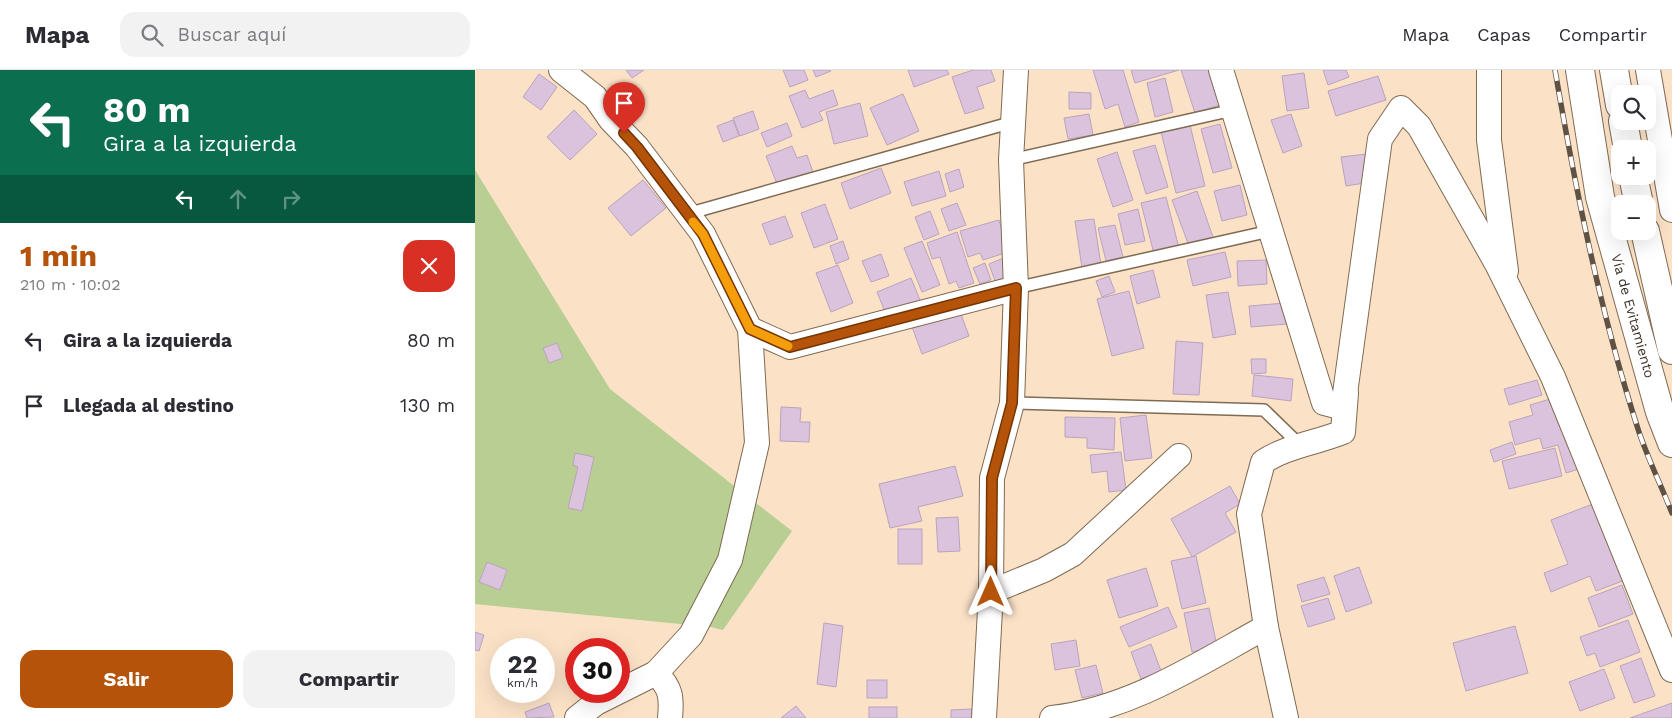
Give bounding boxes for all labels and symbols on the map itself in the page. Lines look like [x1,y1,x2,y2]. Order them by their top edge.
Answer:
pin [603,82,645,133]
street label: Vía de Evitamiento [1608,252,1658,380]
position arrow [964,565,1016,617]
speed limit sign: 30 [565,638,630,703]

